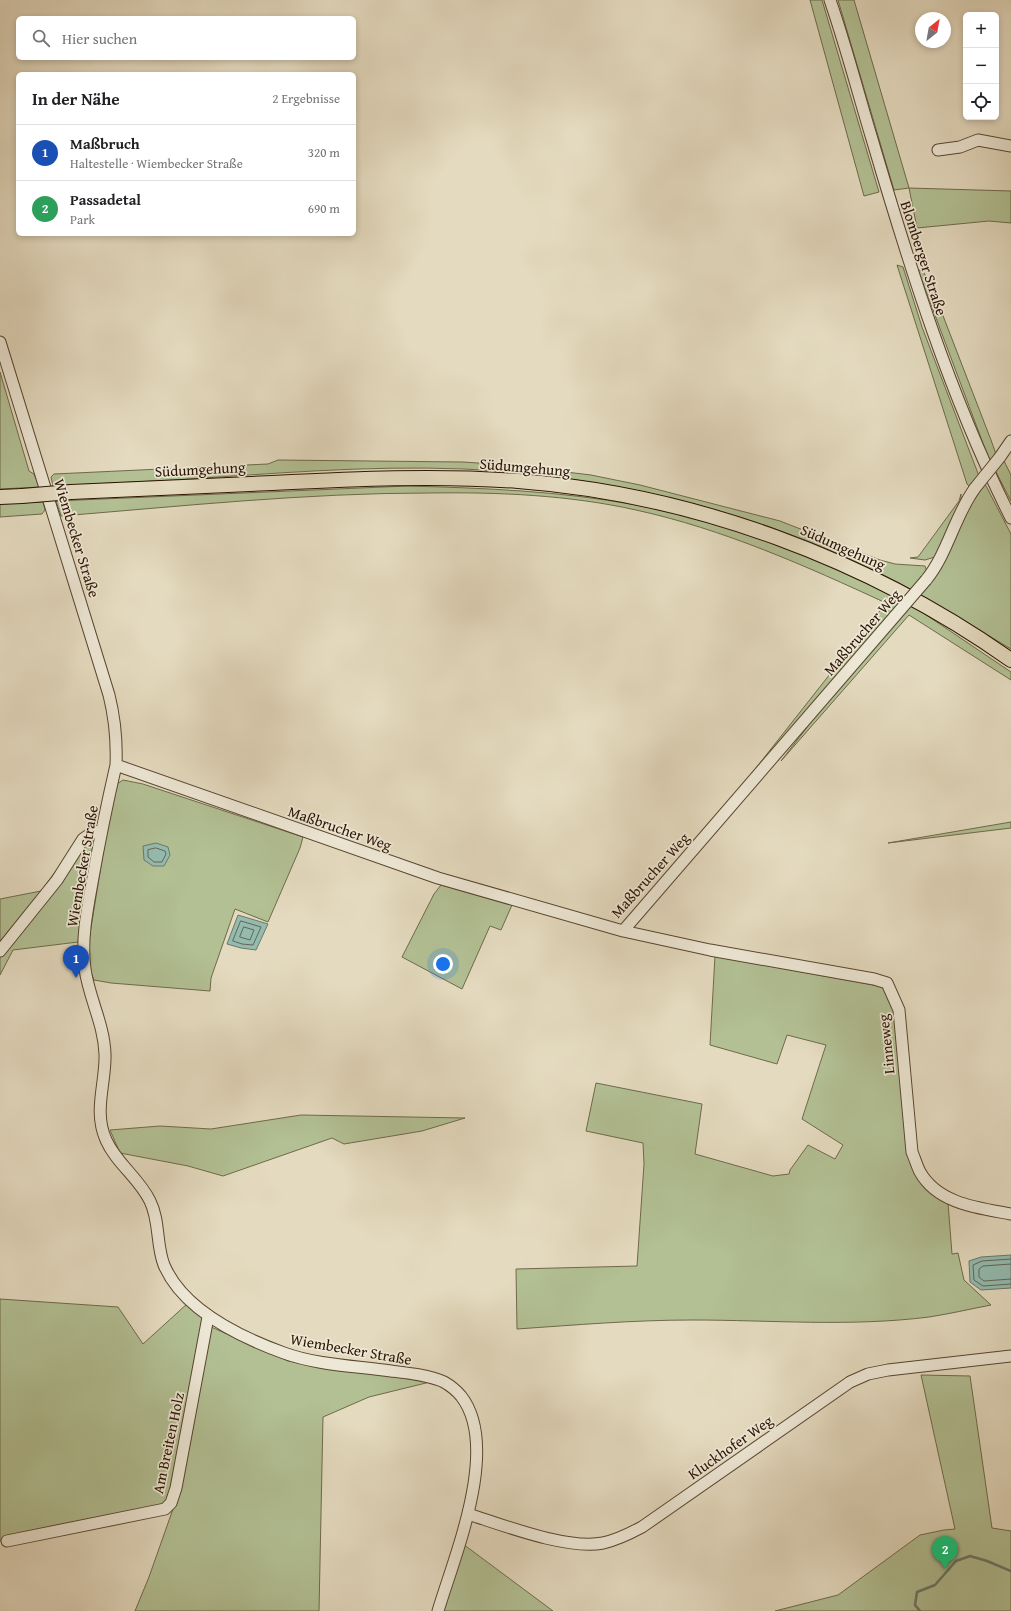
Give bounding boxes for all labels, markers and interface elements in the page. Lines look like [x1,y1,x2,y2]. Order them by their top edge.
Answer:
north arrow [915,12,951,48]
map controls [963,12,999,120]
button: + [963,12,999,48]
search box [16,16,356,60]
icon: search [30,27,52,49]
text: Hier suchen [62,28,137,49]
button: − [963,48,999,84]
button: locate [963,84,999,120]
text: In der Nähe [32,86,120,111]
text: 2 Ergebnisse [272,89,340,108]
text: Maßbruch [70,133,140,154]
text: 1 [42,143,48,162]
text: 320 m [308,143,340,162]
text: Haltestelle · Wiembecker Straße [70,154,243,173]
text: Passadetal [70,189,141,210]
street label: Blomberger Straße [896,198,952,318]
text: 2 [42,199,48,218]
text: 690 m [308,199,340,218]
text: Park [70,210,95,229]
street label: Südumgehung [479,453,572,481]
street label: Südumgehung [154,456,246,482]
street label: Wiembecker Straße [49,476,105,600]
street label: Südumgehung [797,519,889,575]
street label: Maßbrucher Weg [819,584,906,680]
street label: Maßbrucher Weg [285,800,395,856]
street label: Wiembecker Straße [61,804,103,928]
street label: Maßbrucher Weg [606,827,694,922]
pin: 1 [63,945,89,978]
your location [433,954,453,974]
street label: Linneweg [872,1012,900,1075]
street label: Wiembecker Straße [289,1328,413,1370]
street label: Am Breiten Holz [147,1390,189,1495]
street label: Kluckhofer Weg [683,1410,777,1484]
pin: 2 [932,1536,958,1569]

